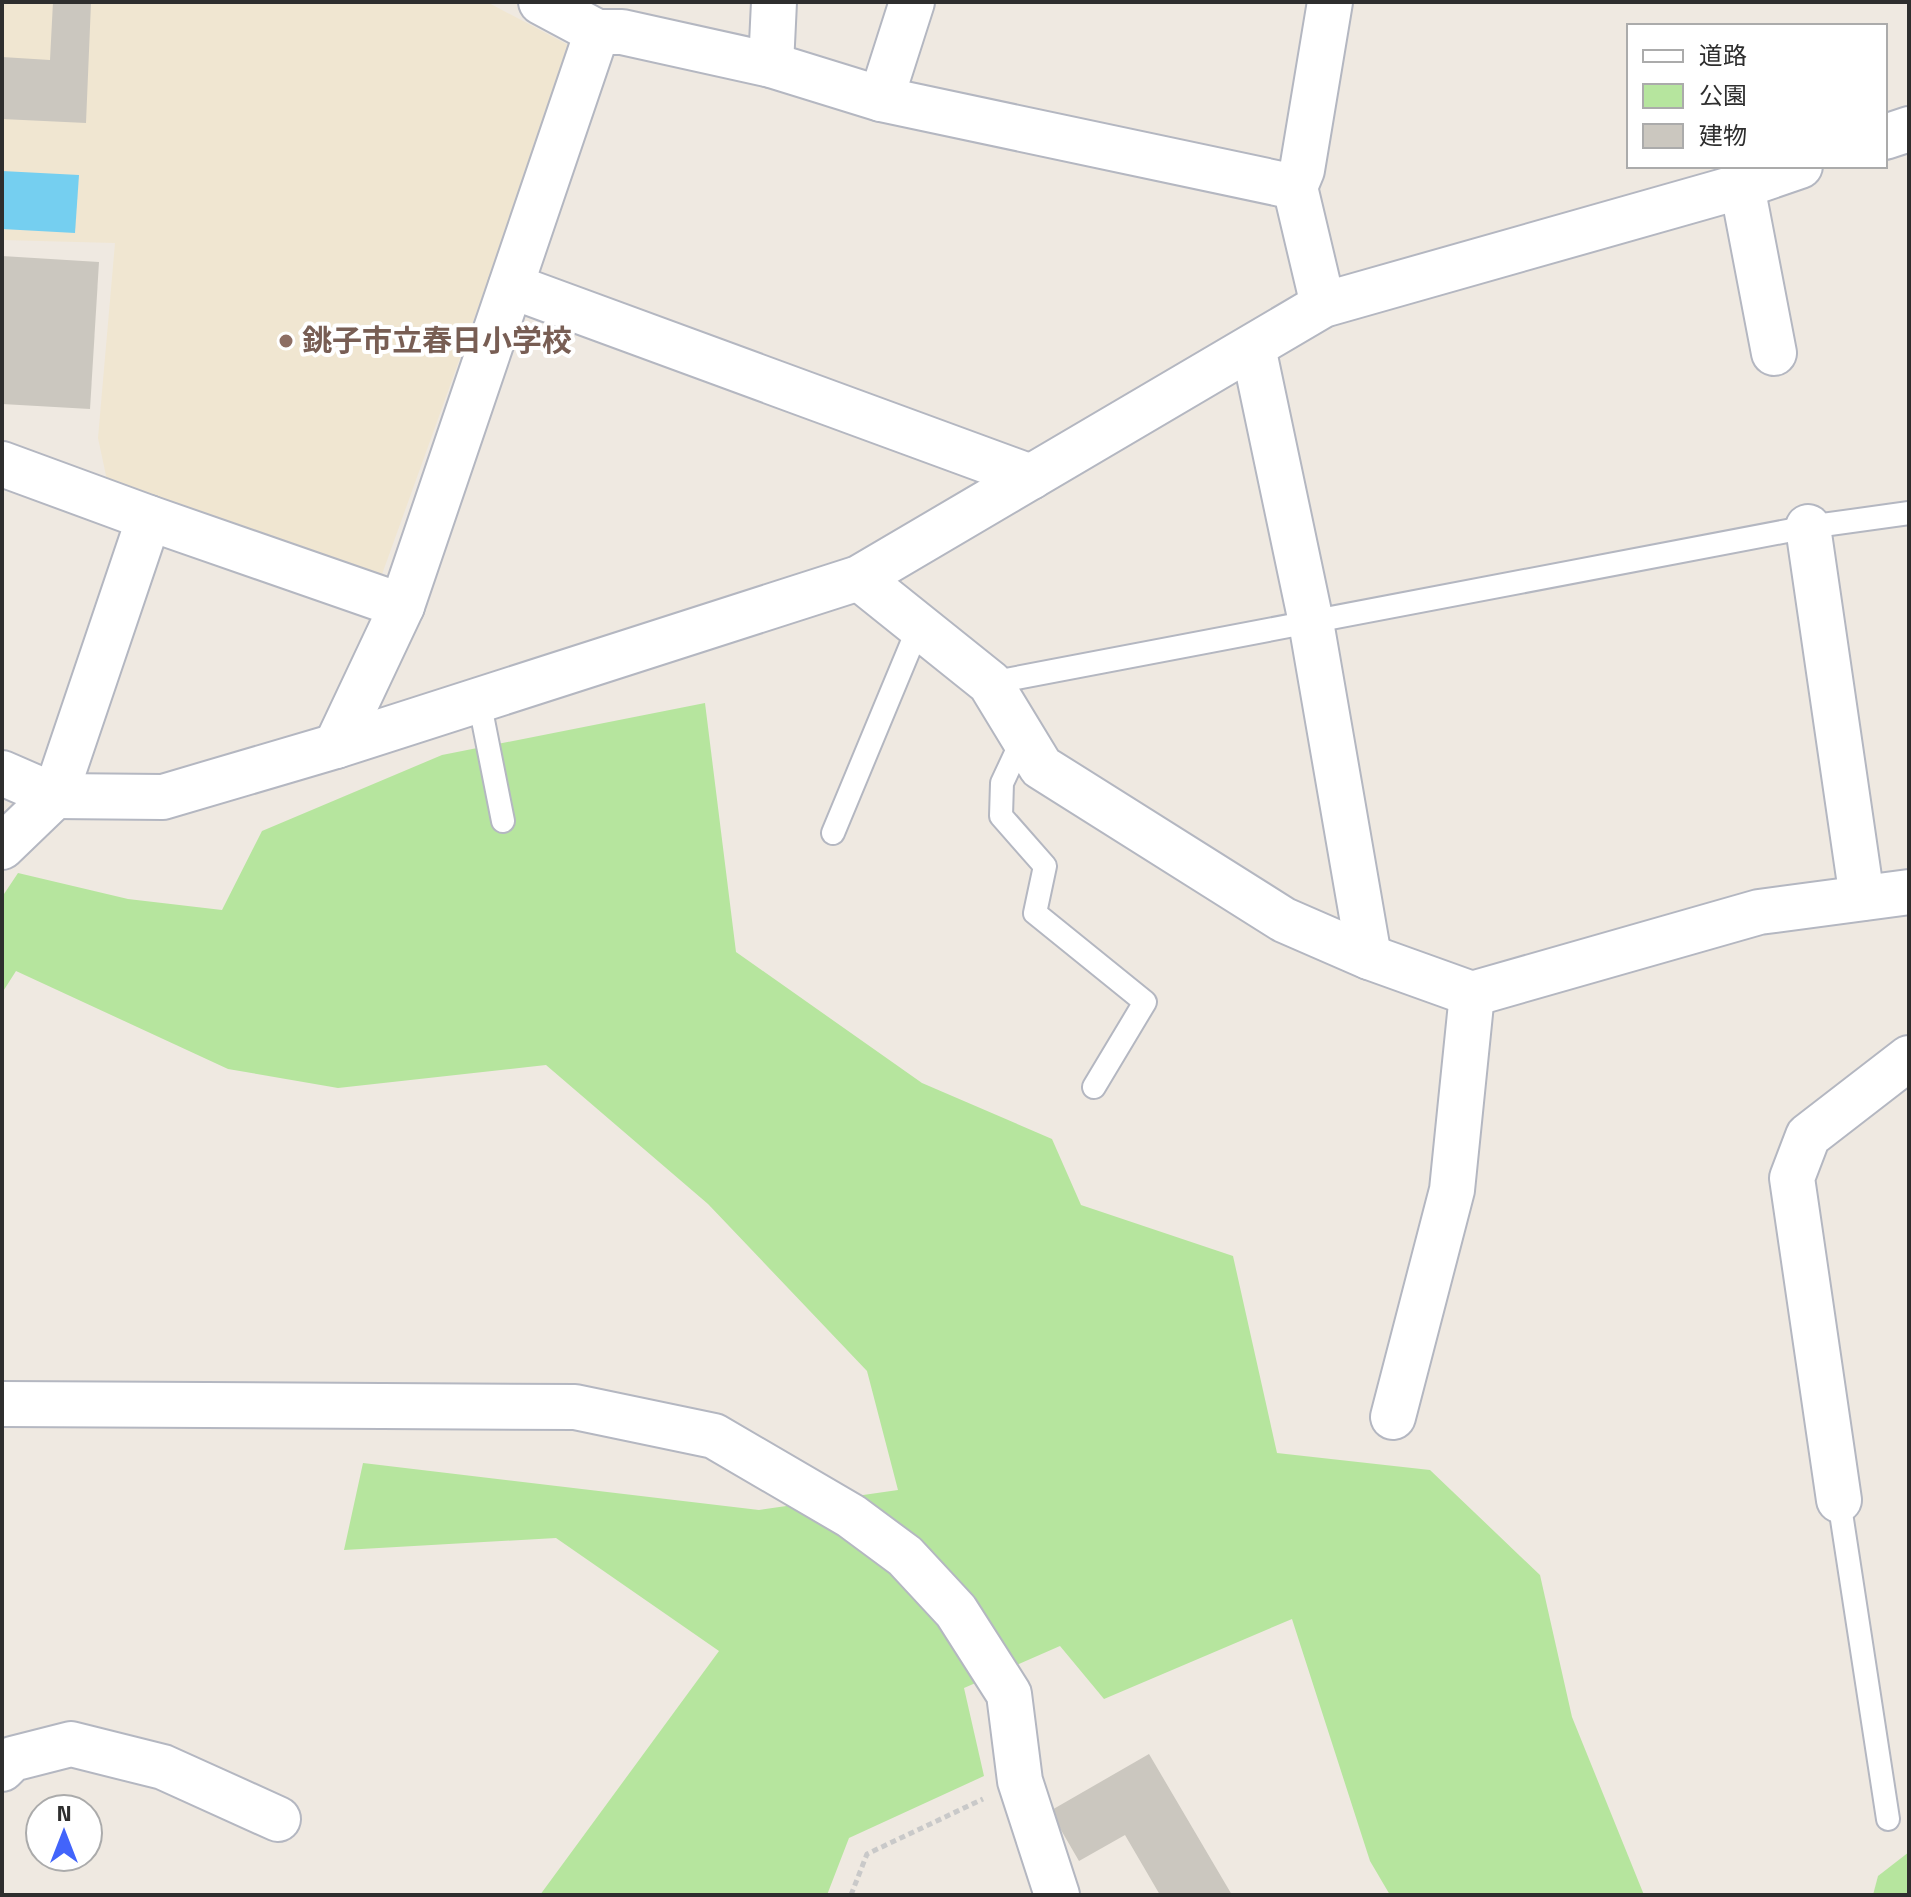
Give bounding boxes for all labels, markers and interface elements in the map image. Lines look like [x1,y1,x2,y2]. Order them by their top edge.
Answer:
legend [1627,24,1887,168]
text: 道路 [1699,37,1747,73]
text: 公園 [1699,77,1747,113]
text: 建物 [1699,117,1747,153]
place label: 銚子市立春日小学校 [302,317,572,363]
marker: 銚子市立春日小学校 [277,332,295,350]
north arrow [24,1793,104,1873]
text: N [56,1796,72,1830]

